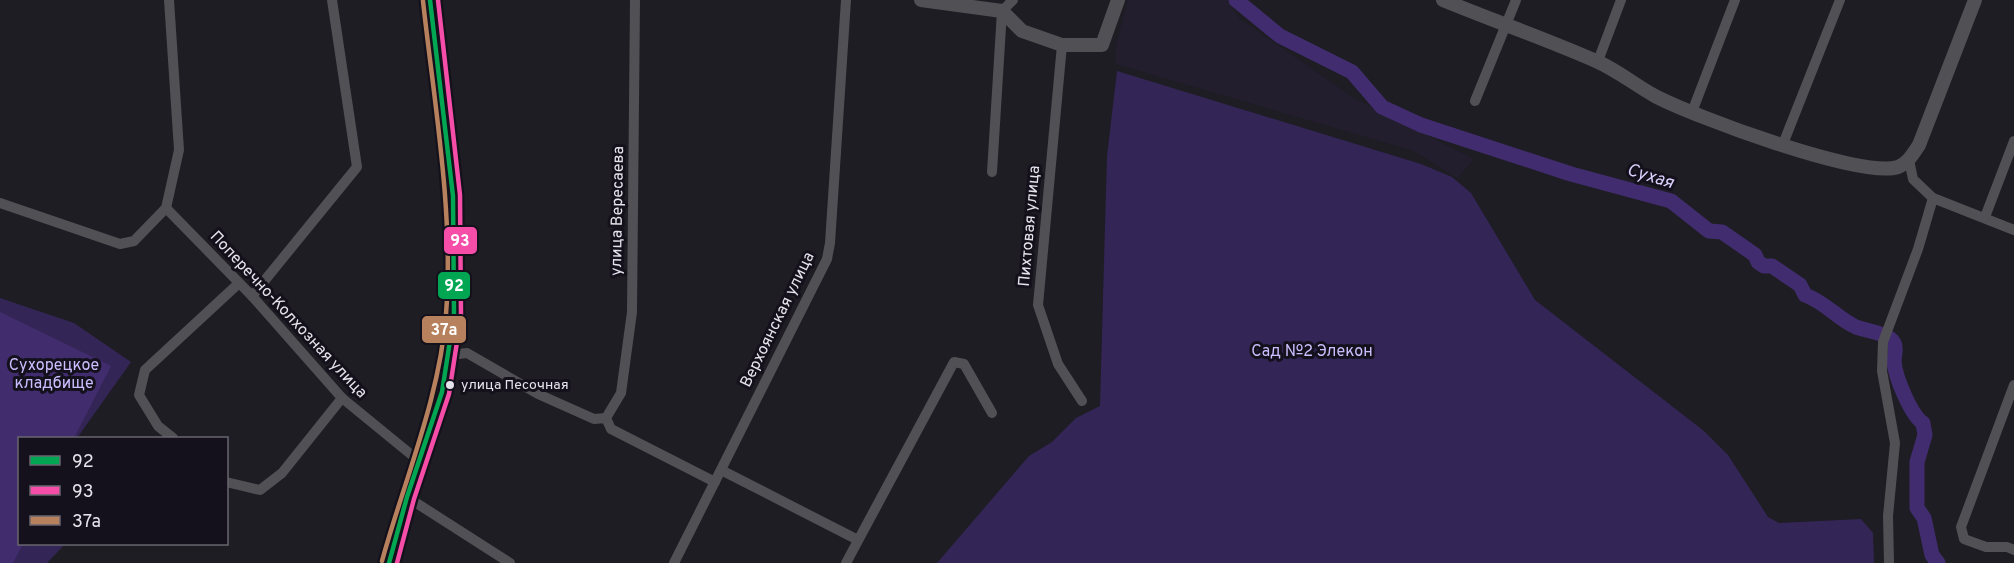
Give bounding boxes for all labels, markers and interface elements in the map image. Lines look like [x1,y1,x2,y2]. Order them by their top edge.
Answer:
street label: улица Вересаева [607,146,629,276]
water label: Сухая [1624,159,1677,195]
street label: Пихтовая улица [1015,165,1045,287]
line badge: 93 [443,226,478,255]
street label: Поперечно-Колхозная улица [205,227,371,403]
text: 93 [450,232,470,252]
street label: Верхоянская улица [737,249,819,391]
line badge: 92 [437,271,471,300]
text: 92 [444,277,464,297]
line badge: 37а [421,315,467,344]
text: 37а [431,321,457,341]
park label: Сад №2 Элекон [1251,342,1373,362]
park label: Сухорецкое кладбище [9,356,99,394]
place label: улица Песочная [461,377,569,394]
marker: улица Песочная [444,379,456,391]
legend [18,437,228,545]
text: 92 [72,451,94,474]
text: 93 [72,481,94,504]
text: 37а [72,511,101,534]

